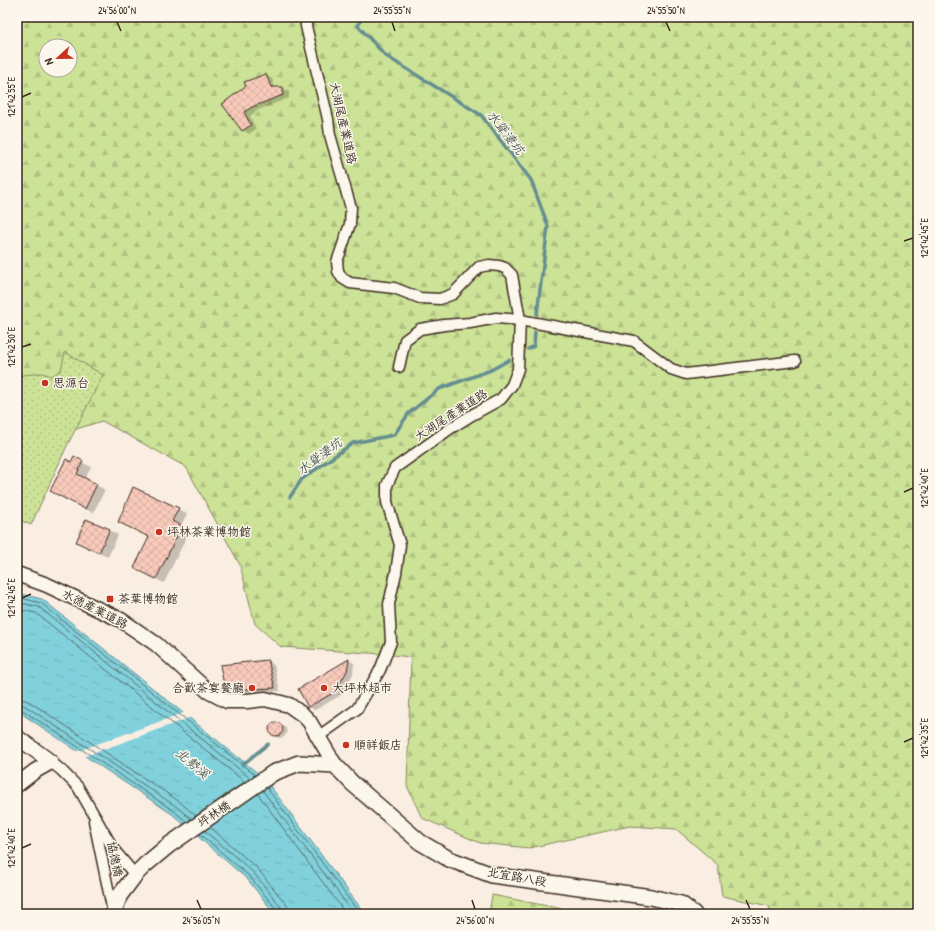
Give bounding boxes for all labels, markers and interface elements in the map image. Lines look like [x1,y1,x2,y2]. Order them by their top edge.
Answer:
text: 24°56'00"N [98,4,136,17]
text: 24°55'55"N [373,4,411,17]
text: 24°55'50"N [647,4,685,17]
north arrow [38,38,78,78]
text: N [41,56,56,67]
text: 121°42'55"E [5,76,18,117]
street label: 大湖尾產業道路 [326,80,361,166]
water label: 水聳淒坑 [483,106,530,160]
text: 121°42'45"E [918,218,931,258]
text: 121°42'50"E [5,326,18,367]
place label: 思源台 [53,374,89,391]
marker: 思源台 [40,378,50,388]
street label: 大湖尾產業道路 [411,385,491,445]
water label: 水聳淒坑 [293,432,347,479]
text: 121°42'40"E [918,467,931,508]
place label: 坪林茶業博物館 [167,523,251,540]
marker: 坪林茶業博物館 [154,527,164,537]
text: 121°42'45"E [5,578,18,618]
street label: 水德產業道路 [59,585,131,632]
place label: 茶葉博物館 [118,590,178,607]
marker: 茶葉博物館 [105,594,115,604]
place label: 合歡茶宴餐廳 [172,679,244,696]
place label: 大坪林超市 [332,679,392,696]
marker: 合歡茶宴餐廳 [247,683,257,693]
marker: 大坪林超市 [319,683,329,693]
text: 121°42'35"E [918,717,931,758]
place label: 順祥飯店 [354,736,402,753]
marker: 順祥飯店 [341,740,351,750]
water label: 北勢溪 [172,744,214,783]
street label: 坪林橋 [194,796,233,831]
text: 121°42'40"E [5,827,18,868]
street label: 協德橋 [103,840,128,878]
street label: 北宜路八段 [486,863,548,890]
text: 24°56'05"N [182,914,220,927]
text: 24°56'00"N [456,914,494,927]
text: 24°55'55"N [731,914,769,927]

